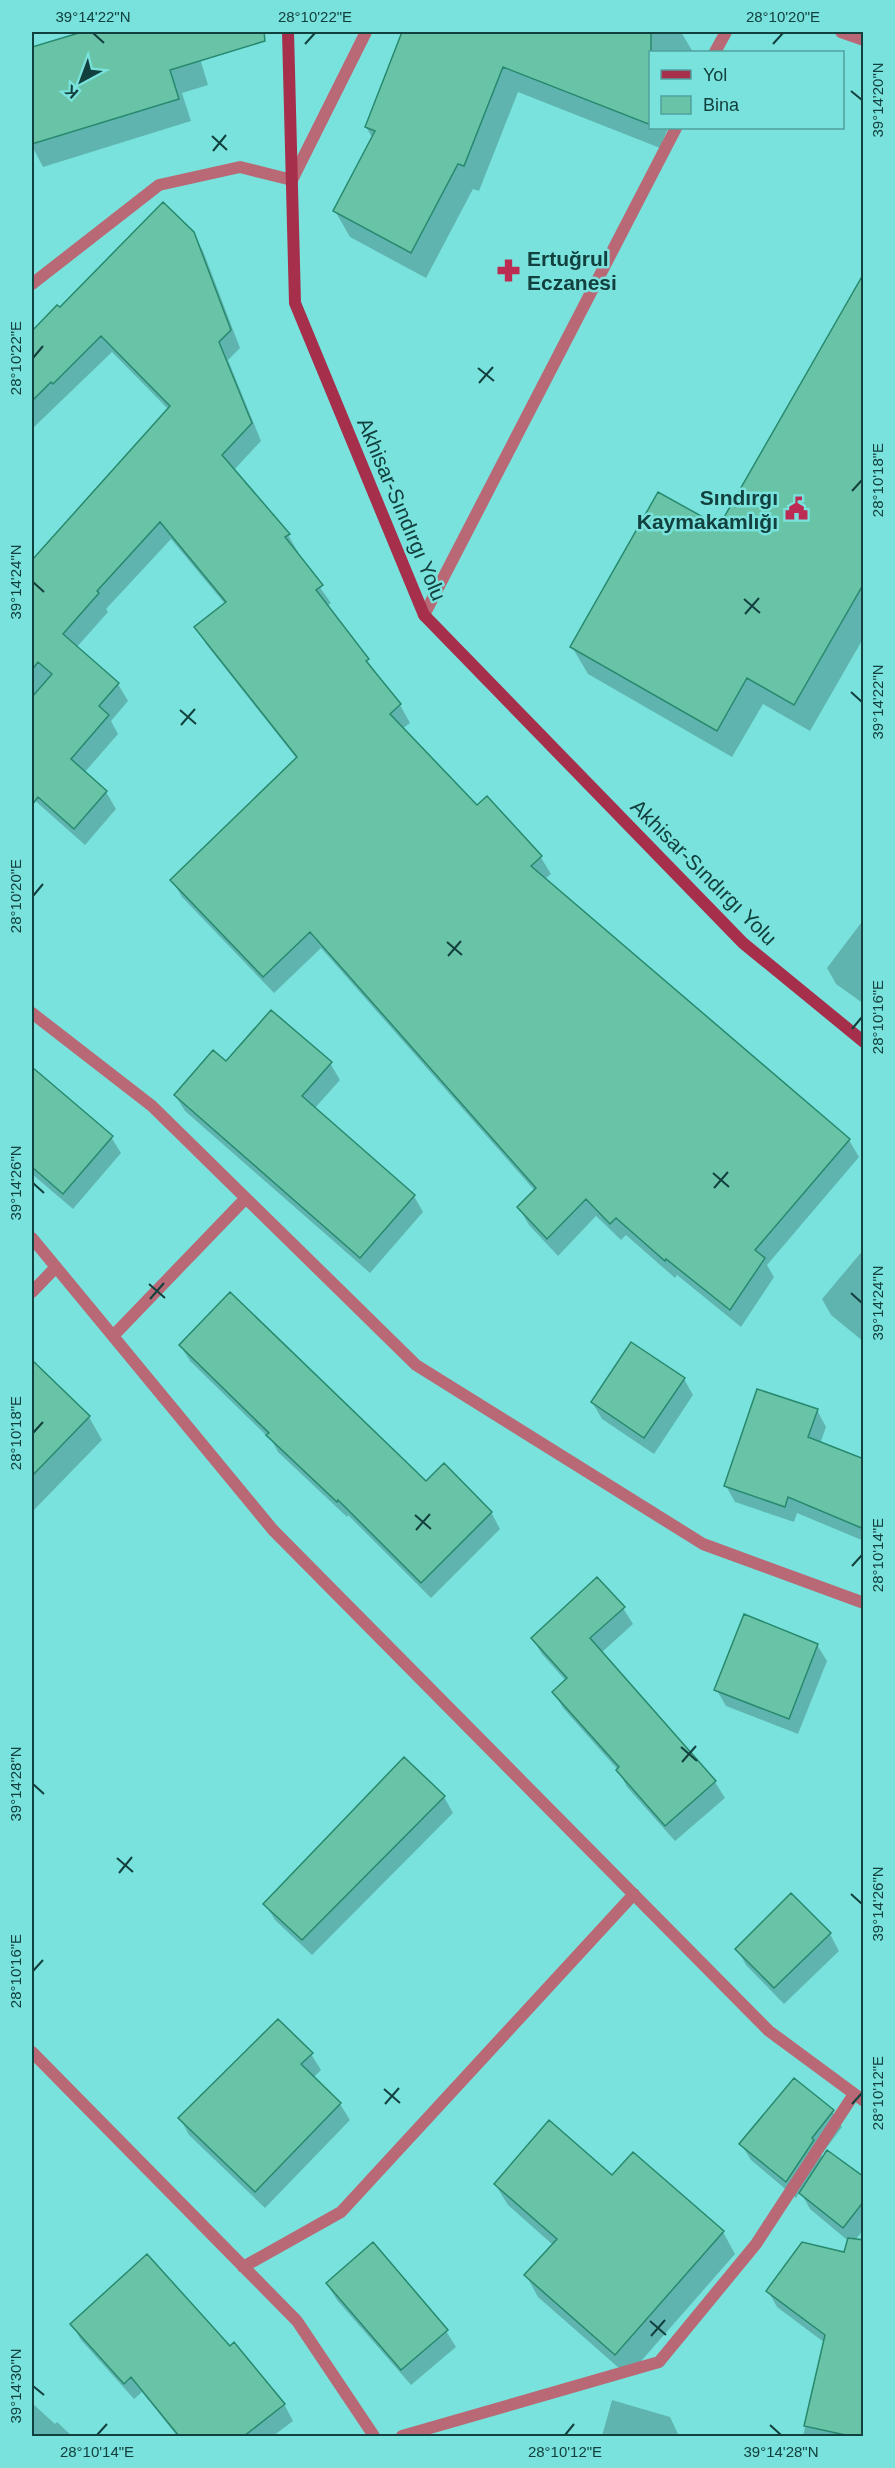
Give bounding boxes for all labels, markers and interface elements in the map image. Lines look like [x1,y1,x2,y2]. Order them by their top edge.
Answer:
text: 39°14'22"N [55,8,131,25]
text: 28°10'22"E [278,8,352,25]
text: 28°10'20"E [746,8,820,25]
north arrow [51,51,111,111]
legend [649,51,844,129]
text: 39°14'20"N [869,62,886,138]
text: Yol [703,65,727,85]
text: K [61,81,81,102]
text: Bina [703,95,740,115]
place label: Ertuğrul Eczanesi [527,247,617,294]
pharmacy icon: Ertuğrul Eczanesi [496,257,522,283]
text: 28°10'22"E [7,321,24,395]
street label: Akhisar-Sındırgı Yolu [353,414,451,604]
text: 28°10'18"E [869,443,886,517]
place label: Sındırgı Kaymakamlığı [637,486,778,533]
public building icon: Sındırgı Kaymakamlığı [783,496,809,522]
text: 39°14'24"N [7,544,24,620]
text: 39°14'22"N [869,664,886,740]
street label: Akhisar-Sındırgı Yolu [627,795,781,949]
text: 28°10'20"E [7,859,24,933]
text: 28°10'16"E [869,980,886,1054]
text: 39°14'26"N [7,1145,24,1221]
text: 39°14'24"N [869,1265,886,1341]
text: 28°10'18"E [7,1396,24,1470]
text: 28°10'14"E [869,1518,886,1592]
text: 39°14'28"N [7,1746,24,1822]
text: 39°14'26"N [869,1866,886,1942]
text: 28°10'16"E [7,1934,24,2008]
text: 28°10'12"E [869,2056,886,2130]
text: 39°14'30"N [7,2348,24,2424]
text: 28°10'14"E [60,2443,134,2460]
text: 28°10'12"E [528,2443,602,2460]
text: 39°14'28"N [743,2443,819,2460]

